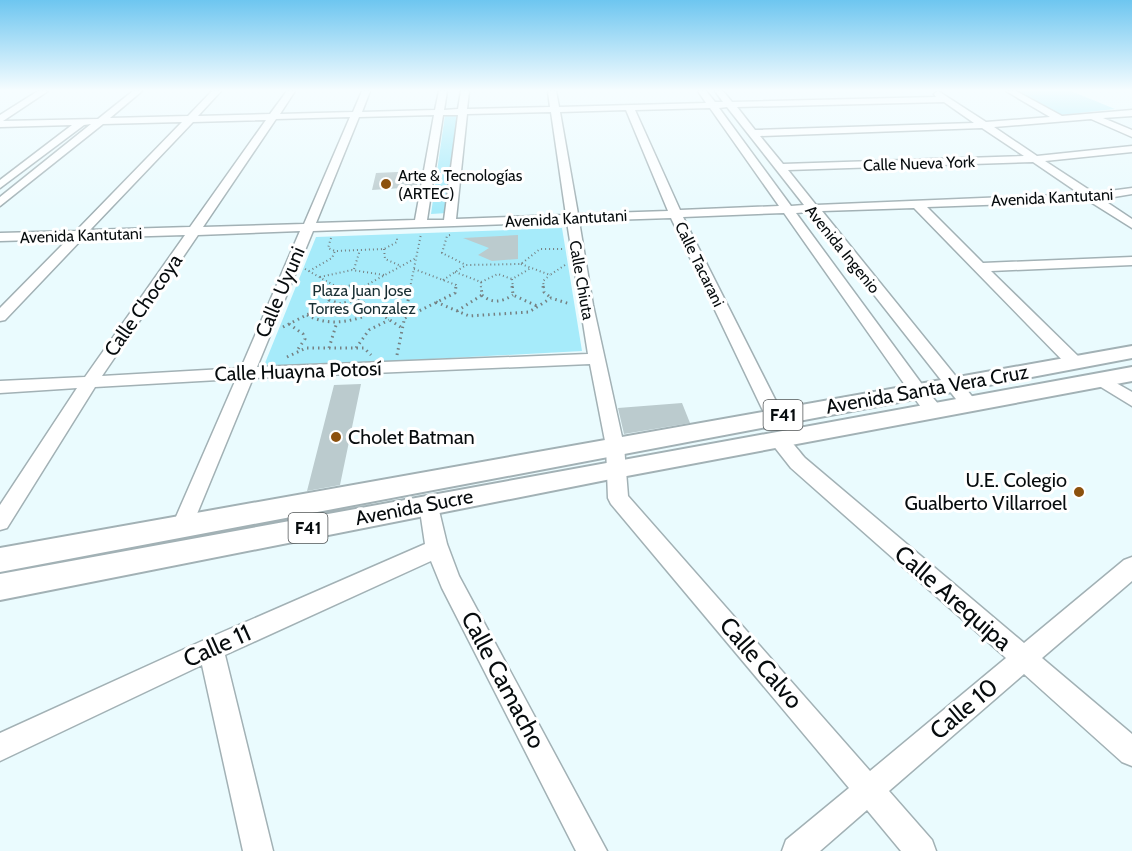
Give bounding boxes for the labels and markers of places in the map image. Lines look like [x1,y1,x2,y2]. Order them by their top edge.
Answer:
place label: Arte & Tecnologías (ARTEC) [398,166,523,203]
marker: Arte & Tecnologías (ARTEC) [379,177,393,191]
place label: Cholet Batman [348,425,475,449]
marker: Cholet Batman [329,430,343,444]
place label: U.E. Colegio Gualberto Villarroel [904,468,1067,515]
marker: U.E. Colegio Gualberto Villarroel [1072,485,1086,499]

